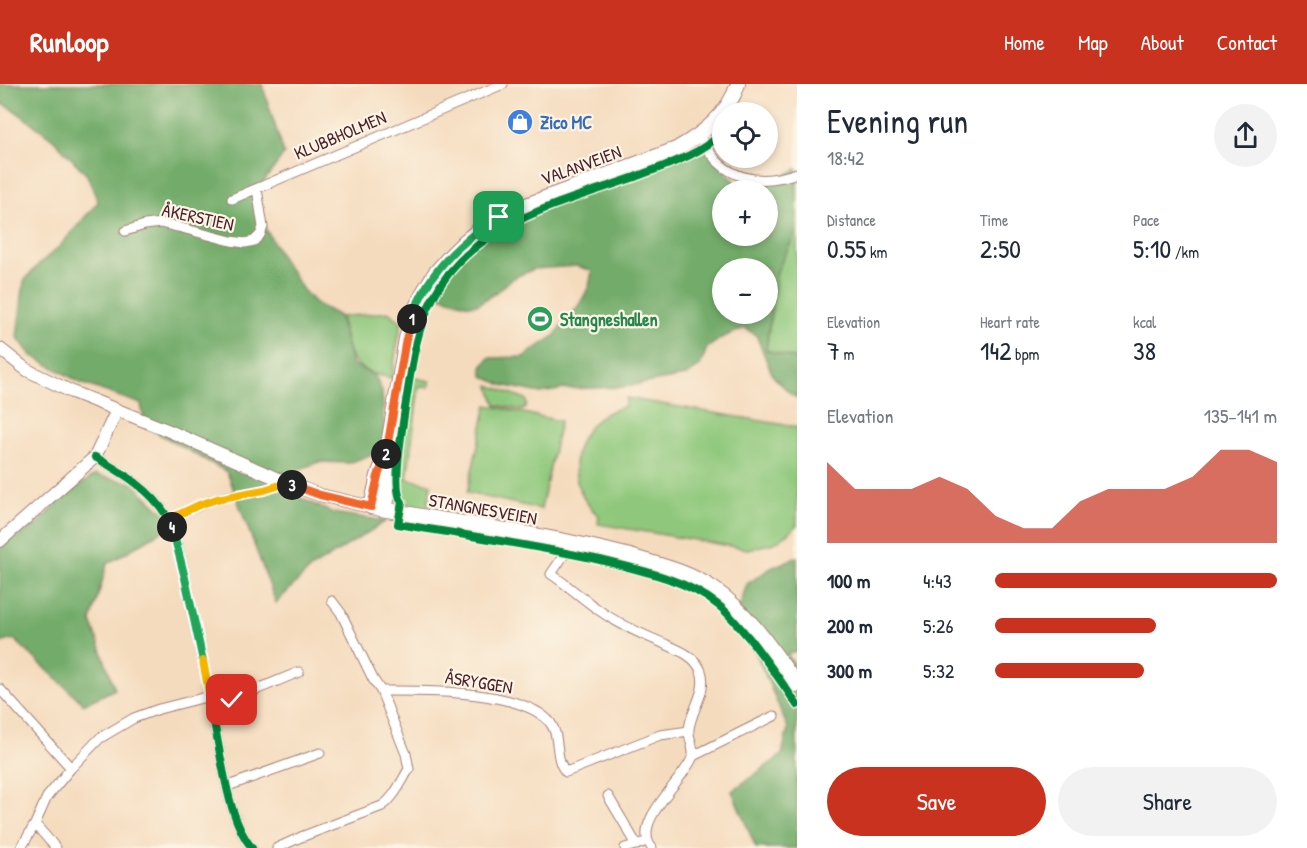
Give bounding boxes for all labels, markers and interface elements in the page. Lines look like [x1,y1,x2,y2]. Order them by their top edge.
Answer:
text: Runloop [30,23,109,61]
text: Home [1004,28,1045,57]
text: Map [1078,28,1108,57]
text: About [1141,28,1184,57]
text: Contact [1217,28,1277,57]
text: Evening run [827,99,968,143]
map controls [712,102,778,324]
button: locate [712,102,778,168]
street label: KLUBBHOLMEN [290,104,390,166]
button: share [1214,104,1277,167]
shop icon: Zico MC [505,107,535,137]
place label: Zico MC [540,110,592,135]
street label: VALANVEIEN [537,139,625,191]
text: 18:42 [827,144,864,171]
button: + [712,180,778,246]
pin [473,191,524,242]
street label: ÅKERSTIEN [160,197,236,237]
icon: arrive [482,200,515,233]
text: Distance [827,209,876,231]
text: Time [980,209,1008,231]
text: Pace [1133,209,1160,231]
text: 0.55 [827,231,866,266]
text: 2:50 [980,231,1021,266]
text: 5:10 [1133,231,1171,266]
text: km [866,241,887,263]
text: /km [1171,241,1199,263]
button: − [712,258,778,324]
pin: 1 [397,304,427,334]
sports icon: Stangneshallen [525,304,555,334]
place label: Stangneshallen [560,307,658,333]
text: 1 [409,308,415,330]
text: Elevation [827,311,880,333]
text: Heart rate [980,311,1040,333]
text: kcal [1133,311,1156,333]
text: 7 [827,333,840,368]
text: 142 [980,333,1011,368]
text: 38 [1133,333,1156,368]
text: m [840,343,854,365]
text: bpm [1011,343,1039,365]
text: Elevation [827,402,893,429]
text: 135–141 m [1204,402,1277,429]
pin: 2 [371,439,401,469]
text: 2 [382,443,390,465]
pin: 3 [277,470,307,500]
text: 3 [288,474,296,496]
street label: STANGNESVEIEN [427,487,539,531]
pin: 4 [157,512,187,542]
text: 4 [169,516,175,538]
text: 100 m [827,567,870,594]
text: 4:43 [923,567,952,594]
text: 200 m [827,612,872,639]
text: 5:26 [923,612,953,639]
text: 300 m [827,657,872,684]
text: 5:32 [923,657,954,684]
street label: ÅSRYGGEN [443,664,515,700]
pin [206,674,257,725]
icon: check [215,683,248,716]
button: Save [827,767,1046,836]
button: Share [1058,767,1277,836]

